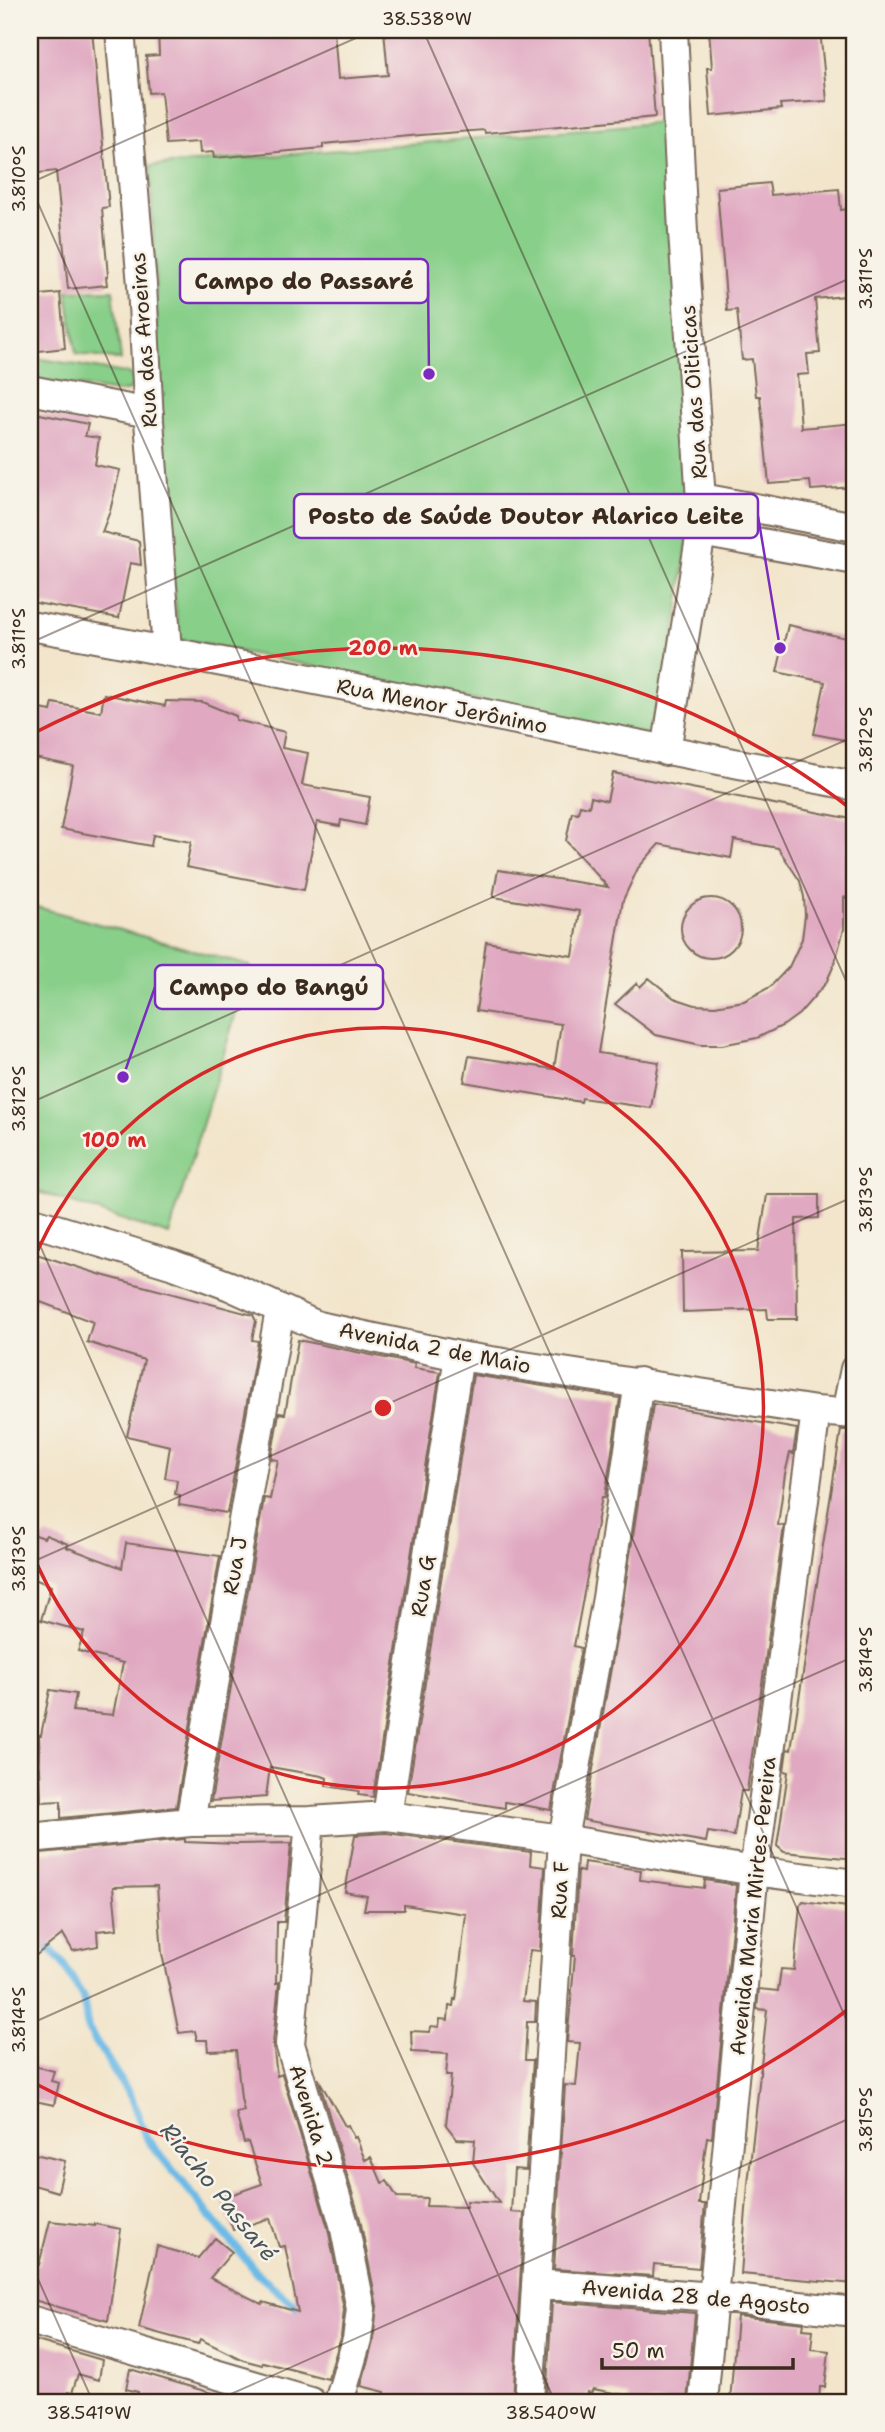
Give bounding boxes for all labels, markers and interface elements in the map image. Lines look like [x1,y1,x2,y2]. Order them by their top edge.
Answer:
text: 38.538°W [382,7,472,31]
text: 3.810°S [7,145,31,213]
text: 3.811°S [854,248,878,310]
street label: Rua das Aroeiras [124,251,164,429]
callout: Campo do Passaré [180,259,428,303]
text: Campo do Passaré [194,266,414,296]
street label: Rua das Oiticicas [674,304,714,480]
callout: Posto de Saúde Doutor Alarico Leite [294,494,758,538]
text: Posto de Saúde Doutor Alarico Leite [308,501,744,531]
text: 3.811°S [7,608,31,670]
text: 200 m [348,634,418,662]
street label: Rua Menor Jerônimo [334,672,550,740]
text: 3.812°S [854,707,878,773]
callout: Campo do Bangú [155,965,383,1009]
text: Campo do Bangú [169,972,369,1002]
text: 3.812°S [7,1066,31,1132]
text: 100 m [82,1126,146,1154]
text: 3.813°S [854,1167,878,1233]
street label: Avenida 2 de Maio [337,1316,533,1380]
centre of rings [371,1396,395,1420]
text: 3.813°S [7,1526,31,1592]
street label: Rua J [216,1535,254,1597]
street label: Rua G [404,1553,442,1619]
text: 3.814°S [854,1627,878,1693]
street label: Avenida Maria Mirtes Pereira [723,1755,783,2057]
street label: Rua F [545,1860,576,1920]
text: 3.814°S [7,1987,31,2053]
street label: Avenida 2 [282,2061,340,2169]
text: 3.815°S [854,2087,878,2153]
water label: Riacho Passaré [154,2116,284,2268]
street label: Avenida 28 de Agosto [581,2273,811,2321]
scale bar [602,2327,792,2371]
text: 50 m [612,2337,665,2365]
text: 38.541°W [46,2401,132,2425]
text: 38.540°W [506,2401,596,2425]

